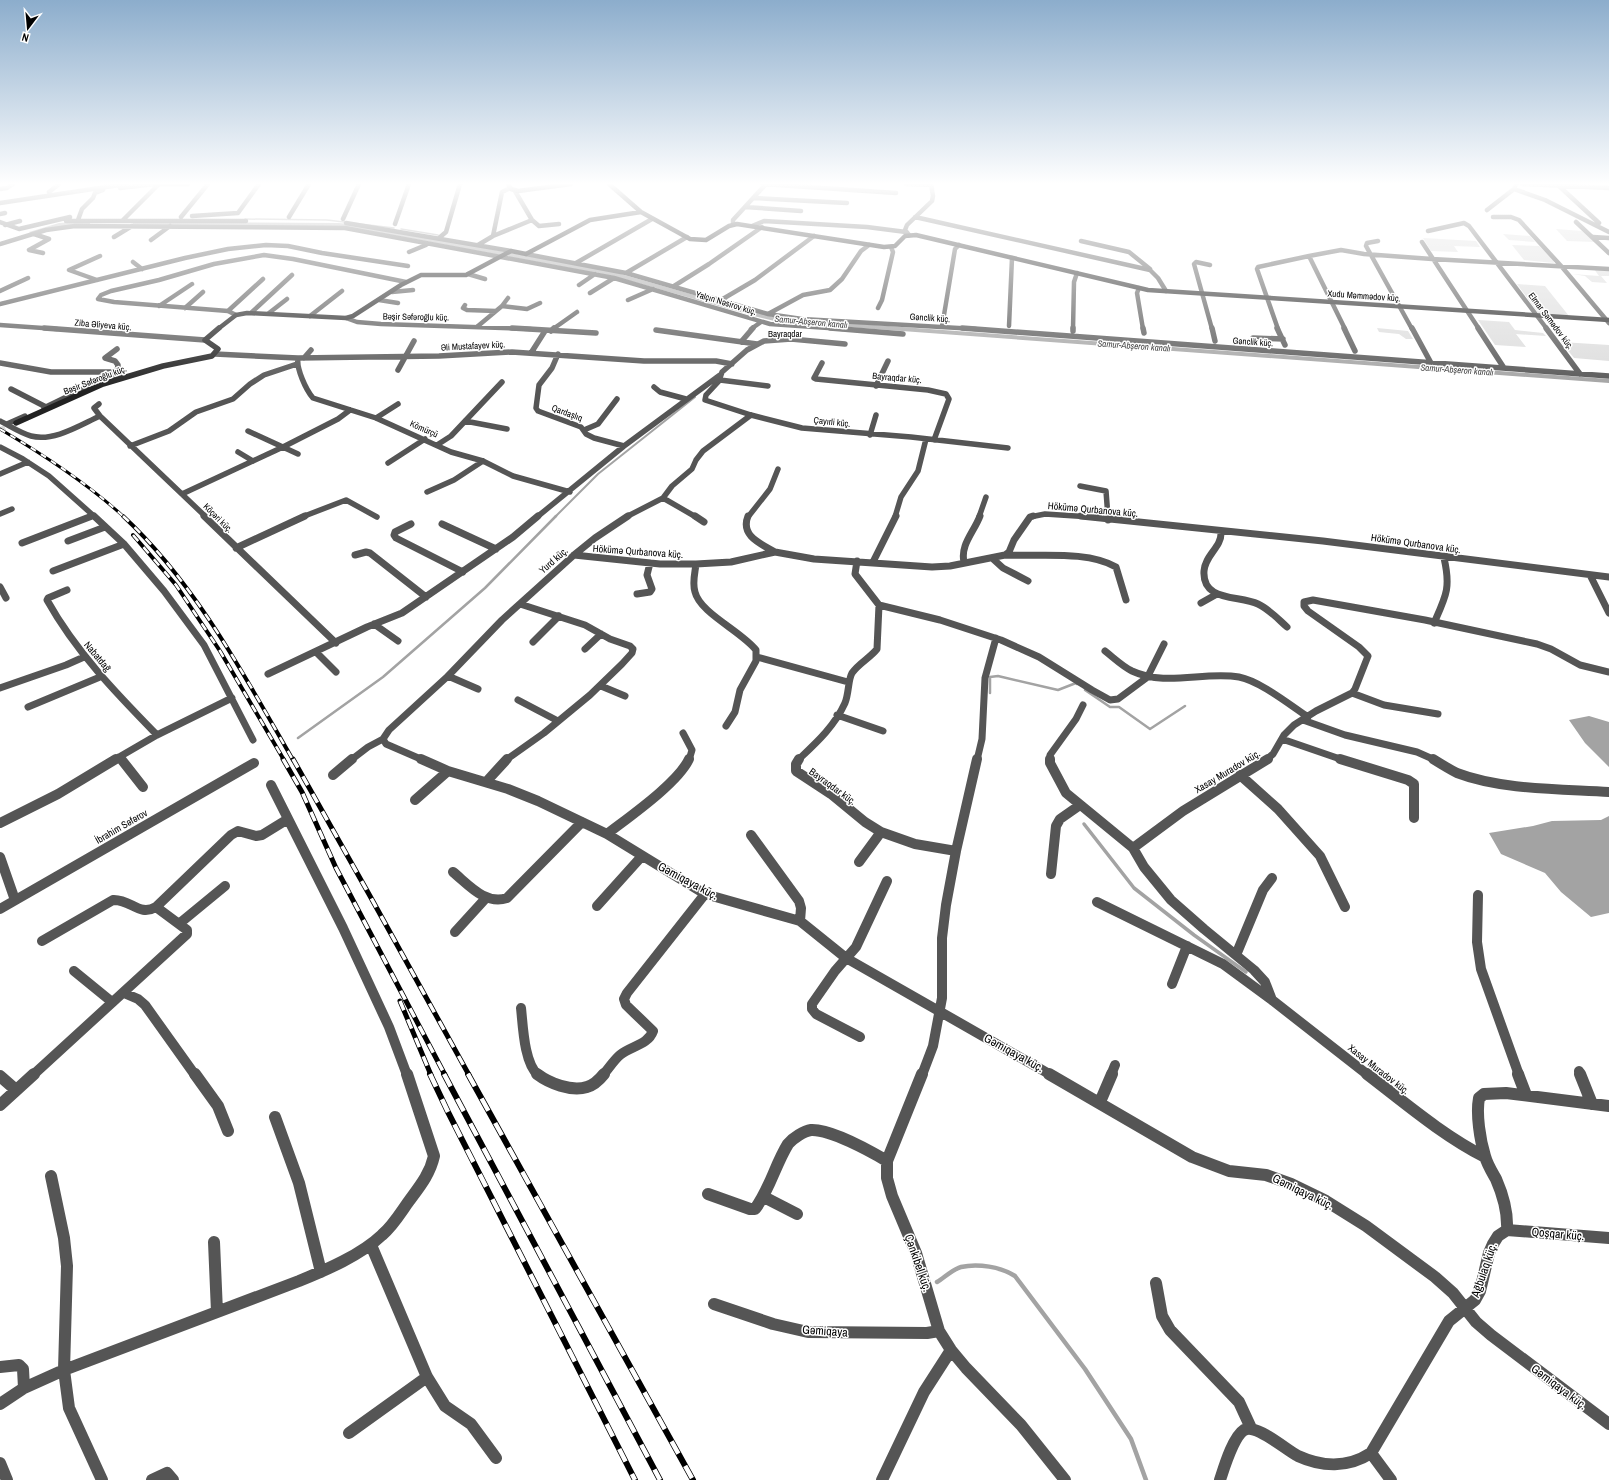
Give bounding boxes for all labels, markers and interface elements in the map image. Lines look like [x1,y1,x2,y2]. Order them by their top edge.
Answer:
north arrow [8,8,48,48]
text: N [20,30,30,45]
street label: Xudu Məmmədov küç. [1327,287,1401,305]
street label: Yalçın Nəsirov küç. [694,288,758,318]
street label: Elmar Səmədov küç. [1526,290,1576,352]
street label: Bəşir Səfəroğlu küç. [383,310,449,324]
street label: Gənclik küç. [909,311,951,325]
water label: Samur-Abşeron kanalı [774,313,848,331]
street label: Ziba Əliyeva küç. [74,317,132,333]
street label: Bayraqdar [768,328,803,340]
street label: Gənclik küç. [1232,335,1274,349]
water label: Samur-Abşeron kanalı [1097,337,1171,355]
street label: Əli Mustafayev küç. [440,338,506,354]
water label: Samur-Abşeron kanalı [1420,361,1494,379]
street label: Bəşir Səfəroğlu küç. [62,362,128,398]
street label: Bayraqdar küç. [872,370,922,386]
street label: Qardaşlıq [550,402,584,424]
street label: Çayırli küç. [813,414,851,430]
street label: Kömürçü [408,418,440,440]
street label: Hökümə Qurbanova küç. [1047,499,1139,520]
street label: Köçəri küç. [201,501,235,535]
street label: Hökümə Qurbanova küç. [1370,531,1462,556]
street label: Hökümə Qurbanova küç. [592,542,684,561]
street label: Yurd küç. [536,544,570,577]
street label: Nabatdağ [81,639,114,674]
street label: Xasay Muradov küç. [1192,747,1262,796]
street label: Bayraqdar küç. [807,765,859,808]
street label: İbrahim Səfərov [93,806,151,847]
street label: Gəmiqaya küç. [655,858,721,904]
street label: Gəmiqaya küç. [981,1030,1047,1076]
street label: Xasay Muradov küç. [1345,1041,1412,1097]
street label: Gəmiqaya küç. [1270,1170,1336,1214]
street label: Qoşqar küç. [1531,1224,1585,1244]
street label: Çənkibel küç. [901,1232,935,1294]
street label: Ağbulaq küç. [1467,1240,1501,1300]
street label: Gəmiqaya [802,1321,849,1341]
street label: Gəmiqaya küç. [1528,1361,1590,1413]

